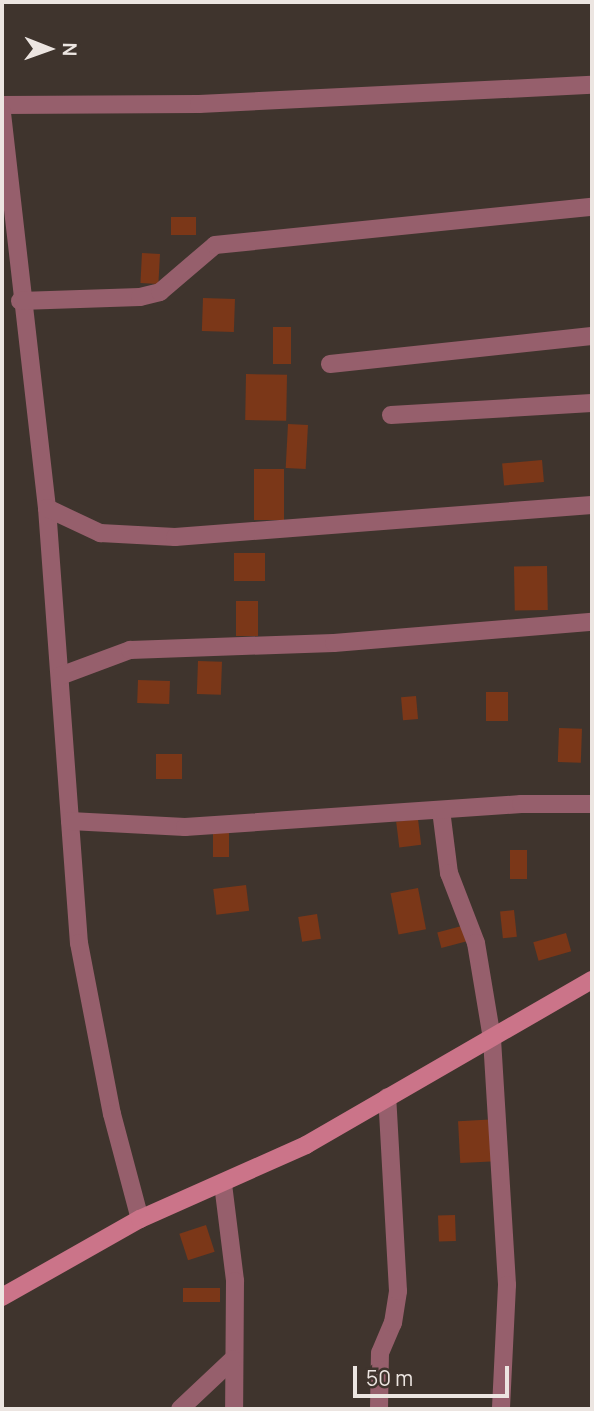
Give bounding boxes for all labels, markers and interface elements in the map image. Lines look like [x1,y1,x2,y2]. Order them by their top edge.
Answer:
north arrow [14,14,84,84]
text: N [57,42,83,56]
scale bar [356,1352,512,1396]
text: 50 m [366,1364,413,1392]

